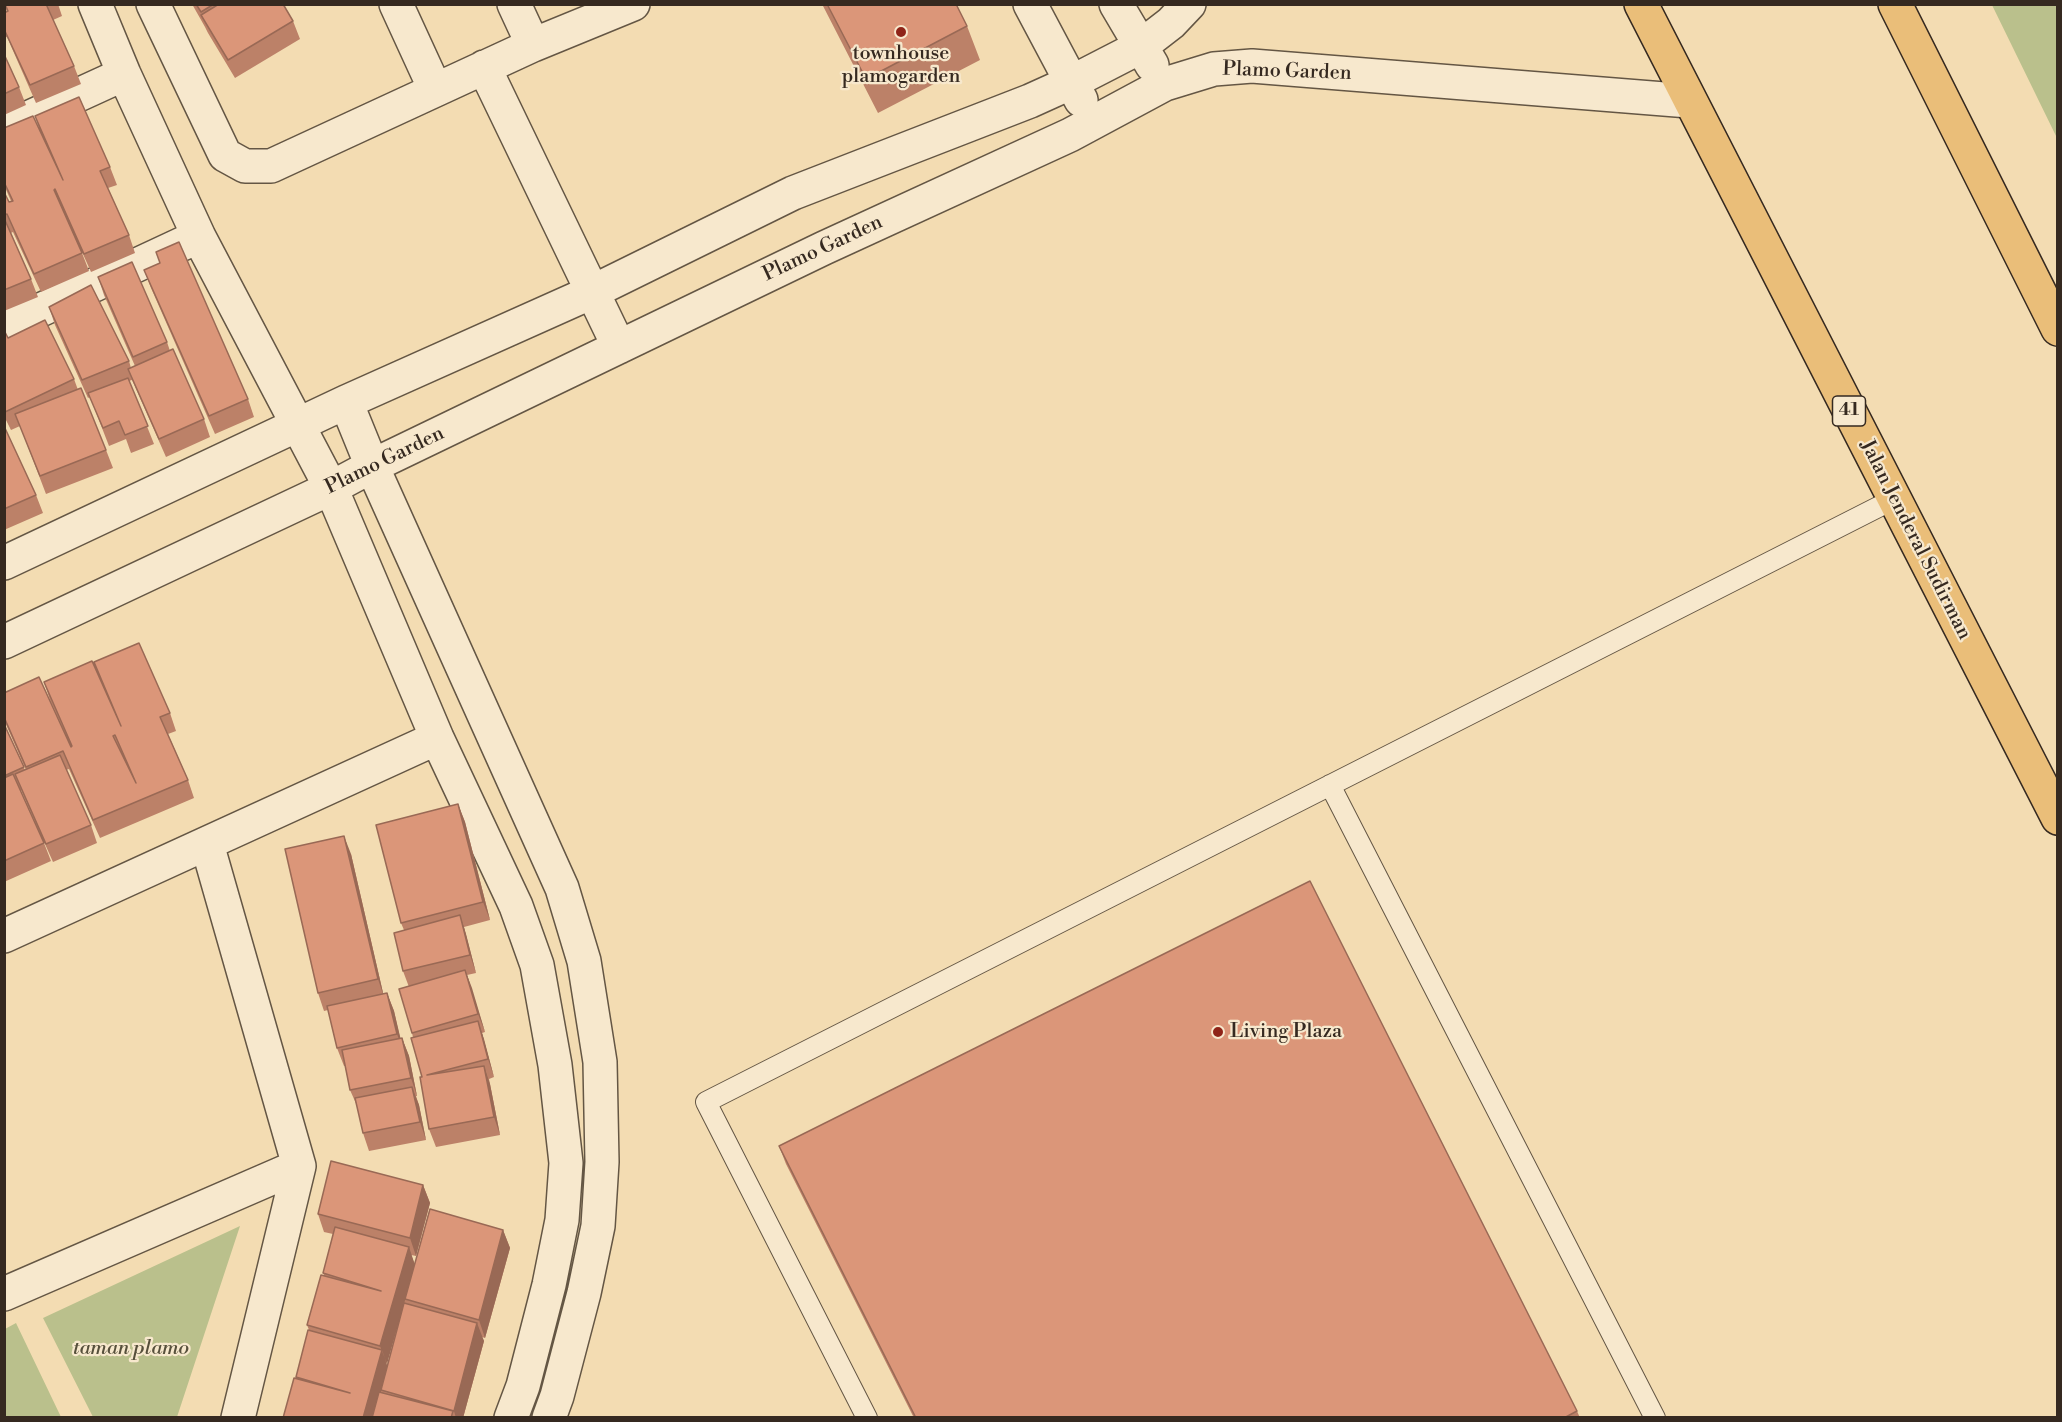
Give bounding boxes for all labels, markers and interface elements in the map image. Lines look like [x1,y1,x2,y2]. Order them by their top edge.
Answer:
marker: townhouse plamogarden [894,25,908,39]
place label: townhouse plamogarden [842,42,960,89]
street label: Plamo Garden [1222,58,1352,86]
street label: Plamo Garden [759,211,887,287]
road number: 41 [1832,396,1866,426]
street label: Plamo Garden [322,422,448,500]
street label: Jalan Jenderal Sudirman [1854,436,1976,644]
place label: Living Plaza [1230,1020,1342,1044]
marker: Living Plaza [1211,1025,1225,1039]
park label: taman plamo [73,1337,189,1361]

